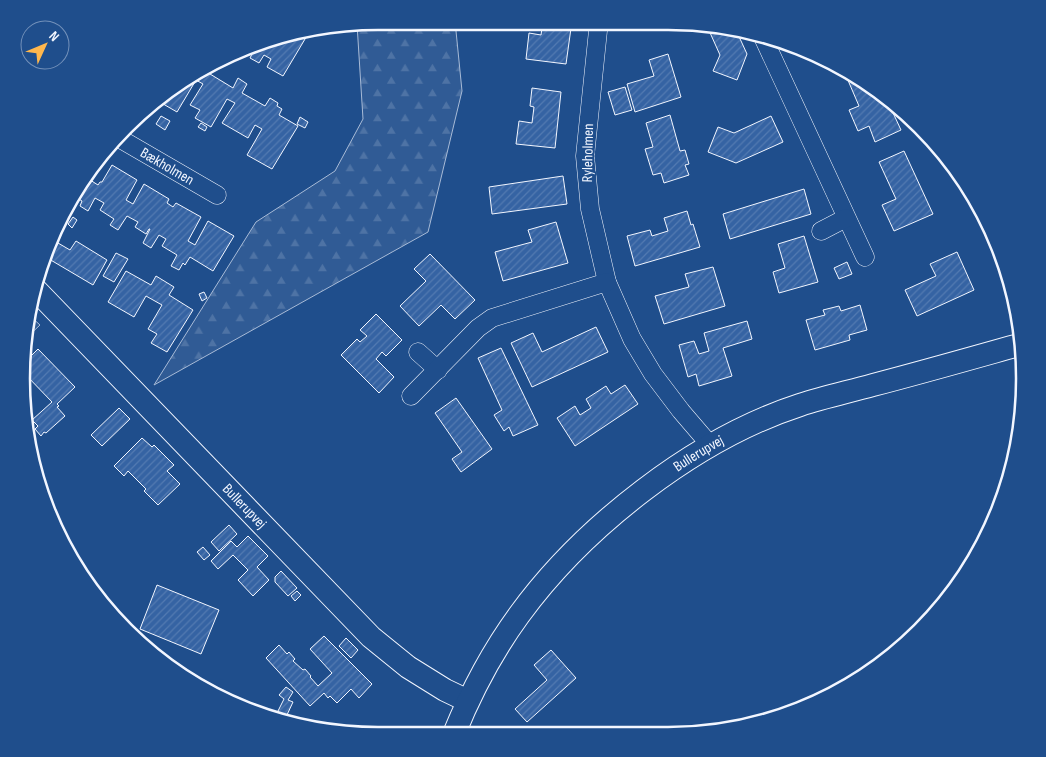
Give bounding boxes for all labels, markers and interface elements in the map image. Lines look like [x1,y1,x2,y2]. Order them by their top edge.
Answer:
north arrow [20,20,70,70]
text: N [45,28,63,45]
street label: Ryleholmen [578,123,598,183]
street label: Bækholmen [137,143,197,189]
street label: Bullerupvej [669,430,727,476]
street label: Bullerupvej [218,479,271,533]

